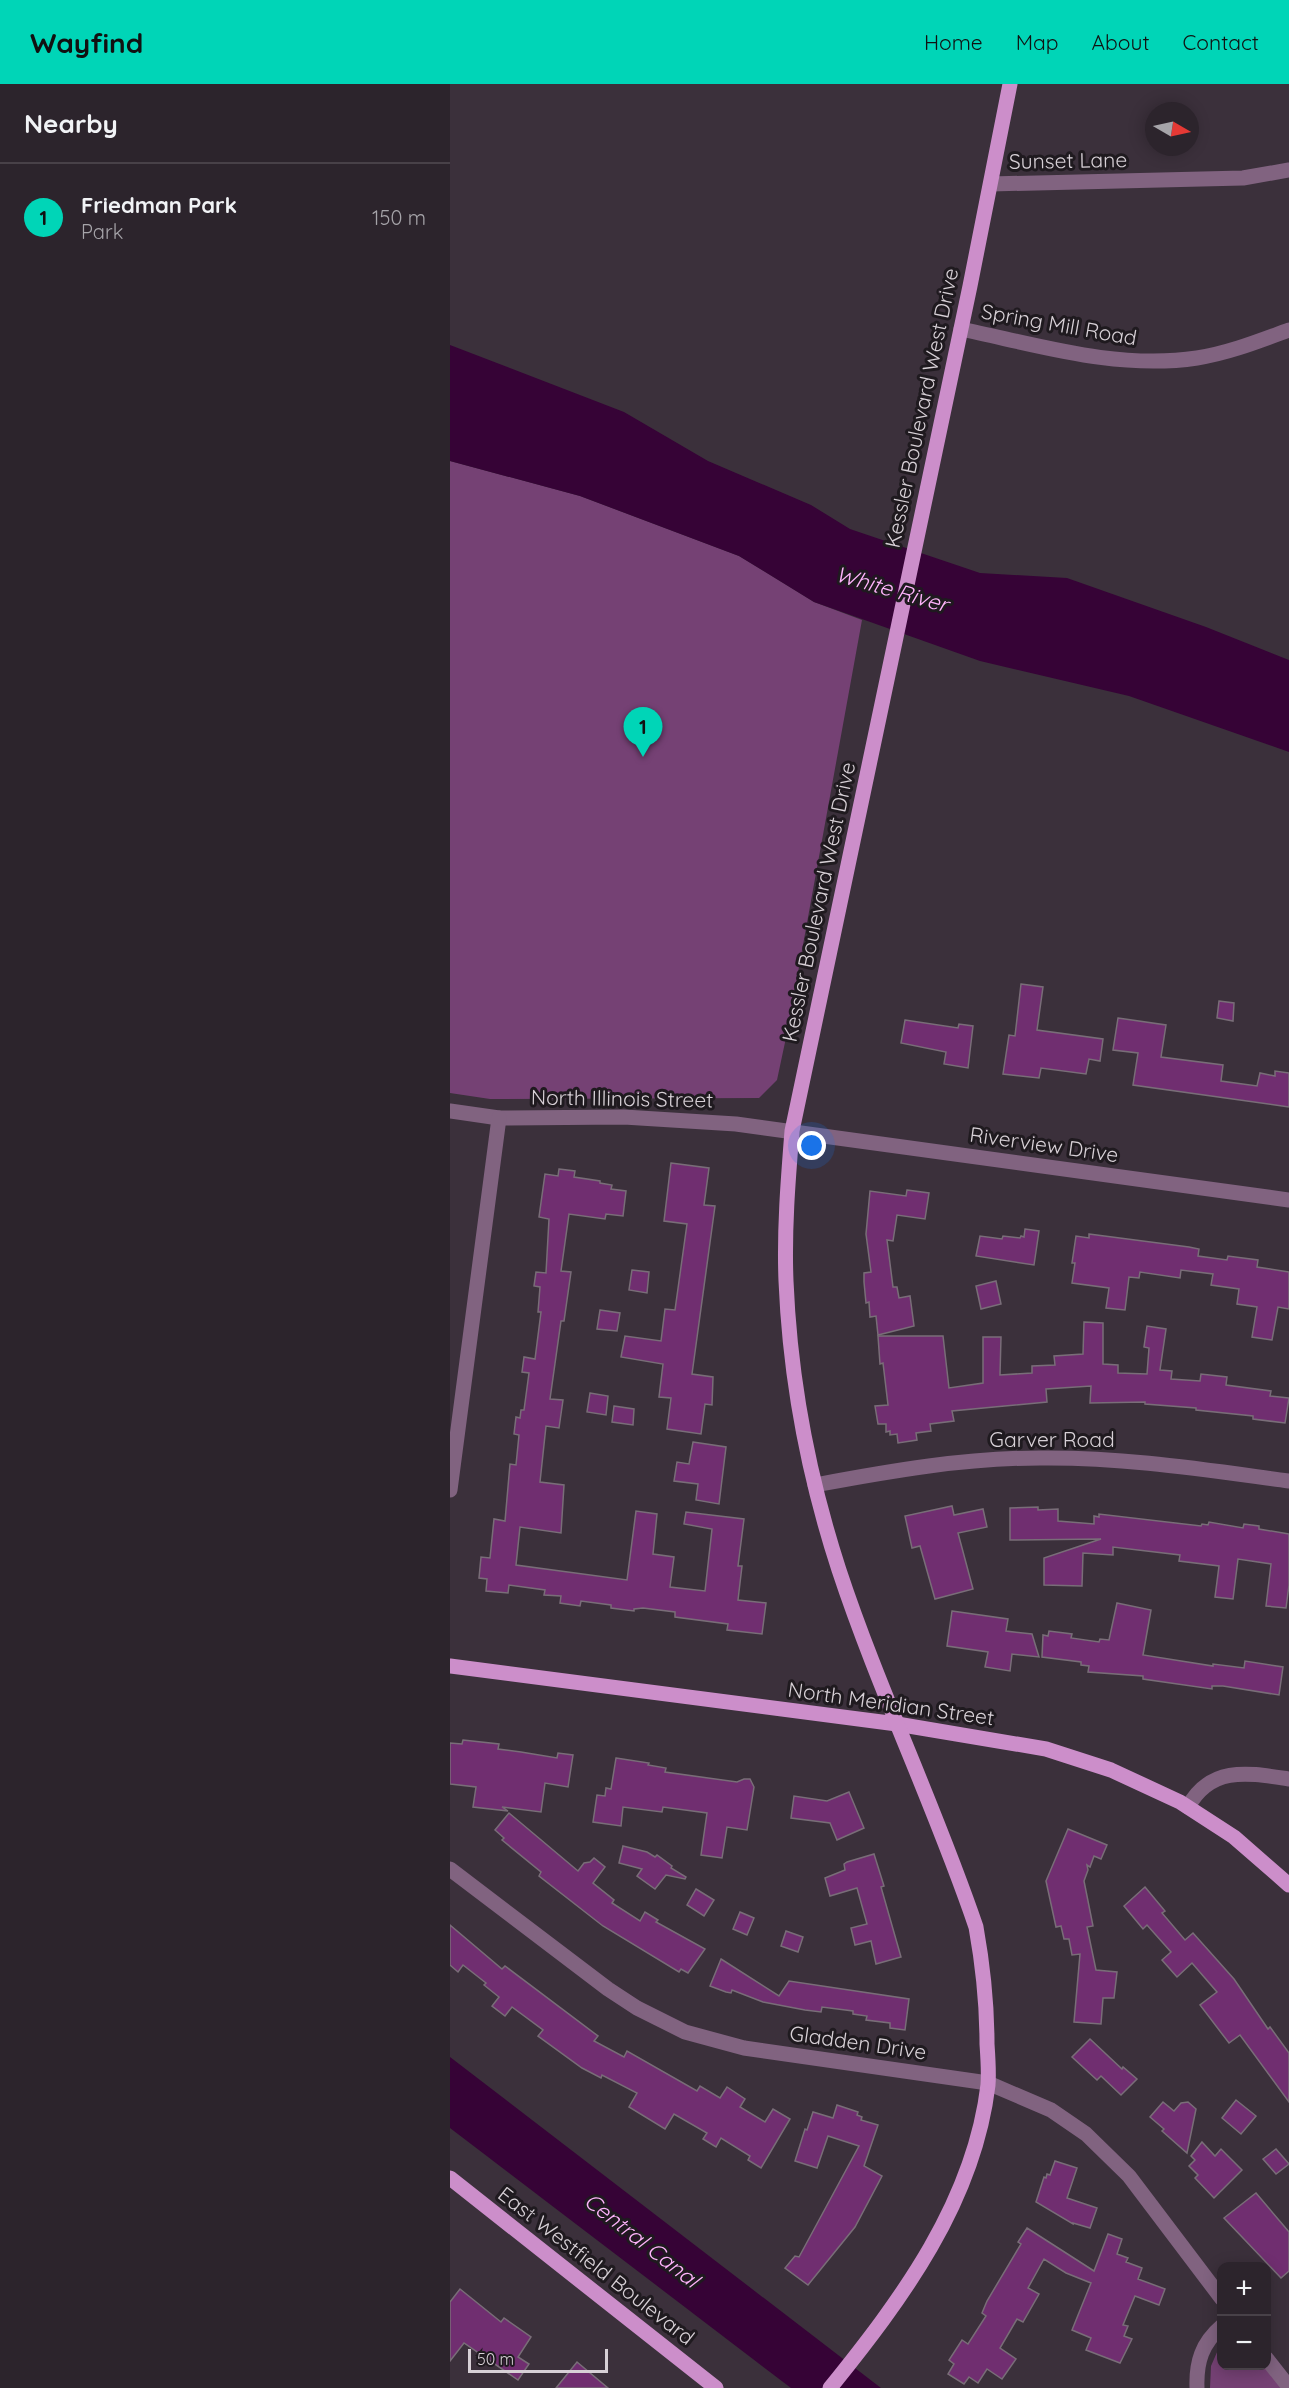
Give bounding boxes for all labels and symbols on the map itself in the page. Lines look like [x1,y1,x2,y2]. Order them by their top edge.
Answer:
north arrow [1145,102,1199,156]
street label: Sunset Lane [1009,146,1127,174]
street label: Kessler Boulevard West Drive [879,266,963,550]
street label: Spring Mill Road [979,298,1139,350]
water label: White River [832,560,954,619]
pin: 1 [624,708,662,757]
street label: Kessler Boulevard West Drive [776,760,860,1044]
street label: North Illinois Street [531,1083,713,1113]
street label: Riverview Drive [968,1121,1120,1167]
your location [797,1131,826,1160]
street label: Garver Road [989,1426,1115,1452]
street label: North Meridian Street [786,1676,996,1730]
street label: Gladden Drive [788,2020,928,2064]
street label: East Westfield Boulevard [493,2180,700,2350]
water label: Central Canal [579,2186,707,2295]
scale bar [468,2346,608,2374]

